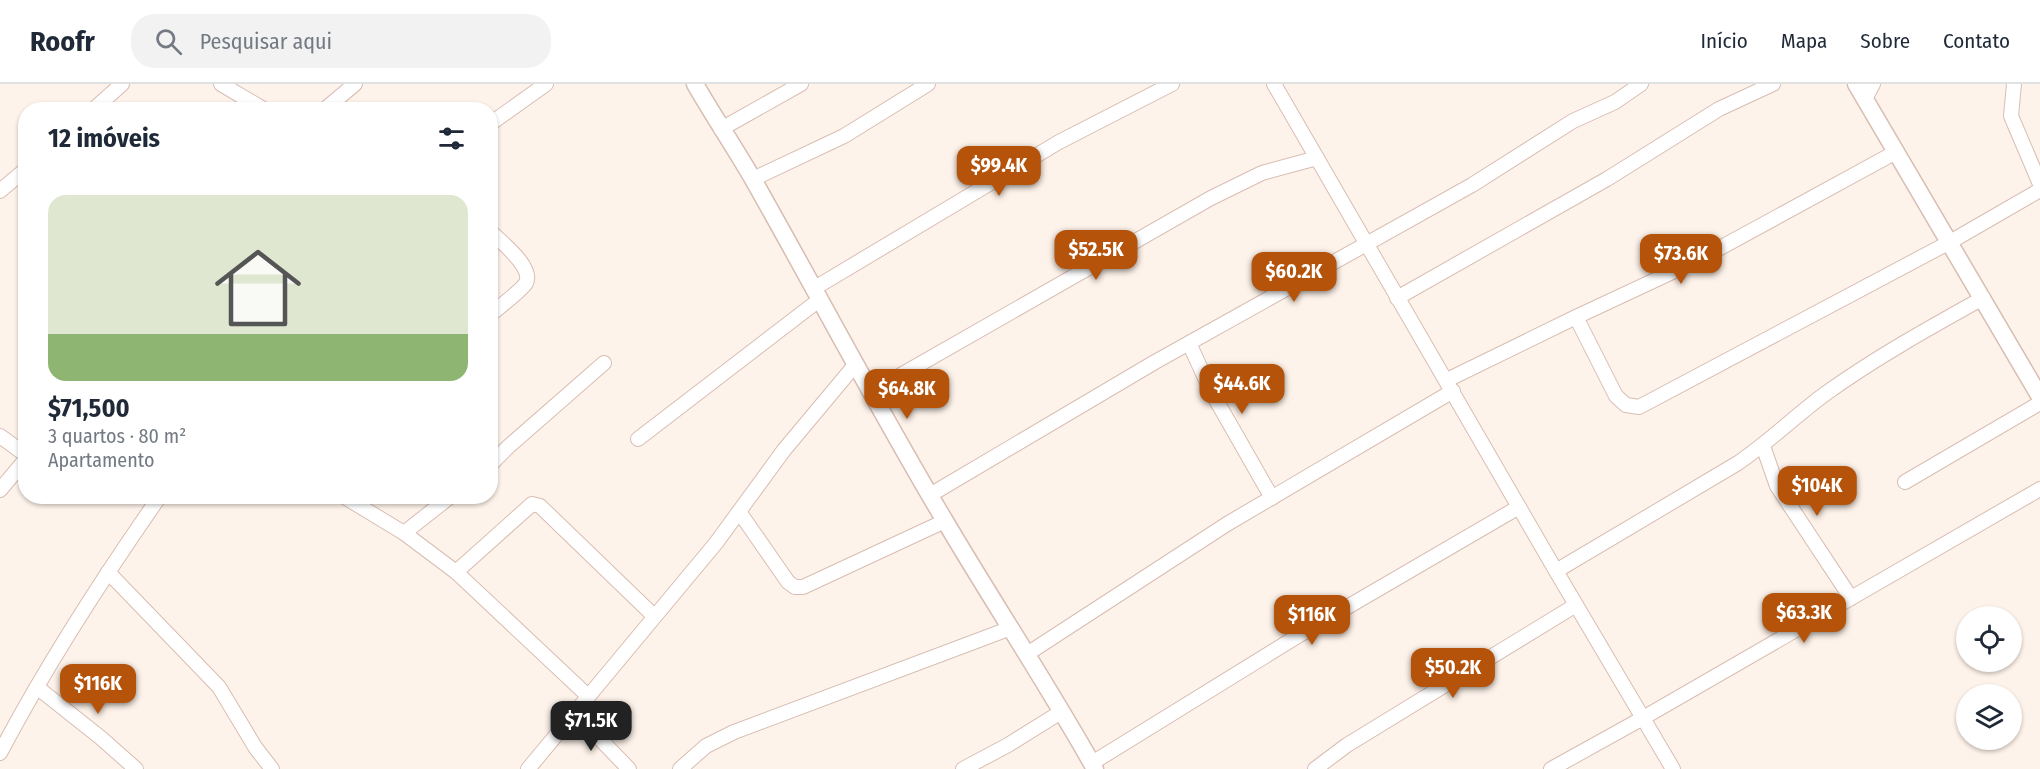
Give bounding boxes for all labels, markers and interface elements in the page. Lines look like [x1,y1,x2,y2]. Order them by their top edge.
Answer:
search box [131,14,551,68]
text: Roofr [30,25,95,58]
icon: search [152,25,185,58]
text: Pesquisar aqui [200,28,332,55]
text: Início [1701,28,1748,54]
text: Mapa [1781,28,1827,54]
text: Sobre [1860,28,1910,54]
text: Contato [1943,28,2010,54]
icon: filters [435,122,468,155]
text: 12 imóveis [48,123,160,154]
pin: $99.4K [950,146,1048,197]
text: $99.4K [971,153,1027,177]
pin: $52.5K [1047,230,1145,281]
icon: home [204,234,312,342]
pin: $73.6K [1632,234,1730,285]
text: $52.5K [1068,237,1124,261]
text: $73.6K [1654,241,1708,265]
pin: $60.2K [1245,252,1343,303]
text: $60.2K [1266,259,1322,283]
pin: $44.6K [1193,364,1291,415]
pin: $64.8K [858,369,956,420]
text: $44.6K [1214,371,1270,395]
text: $64.8K [878,376,936,400]
text: $71,500 [48,393,130,424]
text: 3 quartos · 80 m² [48,424,186,448]
text: Apartamento [48,448,155,472]
pin: $104K [1775,466,1859,517]
text: $104K [1792,473,1842,497]
pin: $63.3K [1755,593,1853,644]
pin: $116K [1270,595,1354,646]
text: $63.3K [1776,600,1832,624]
text: $116K [1288,602,1336,626]
map controls [1956,606,2022,750]
button: locate [1956,606,2022,672]
pin: $50.2K [1404,648,1502,699]
text: $50.2K [1425,655,1481,679]
pin: $116K [56,664,140,715]
text: $116K [74,671,122,695]
button: layers [1956,684,2022,750]
pin: $71.5K [542,701,640,752]
text: $71.5K [565,708,617,732]

